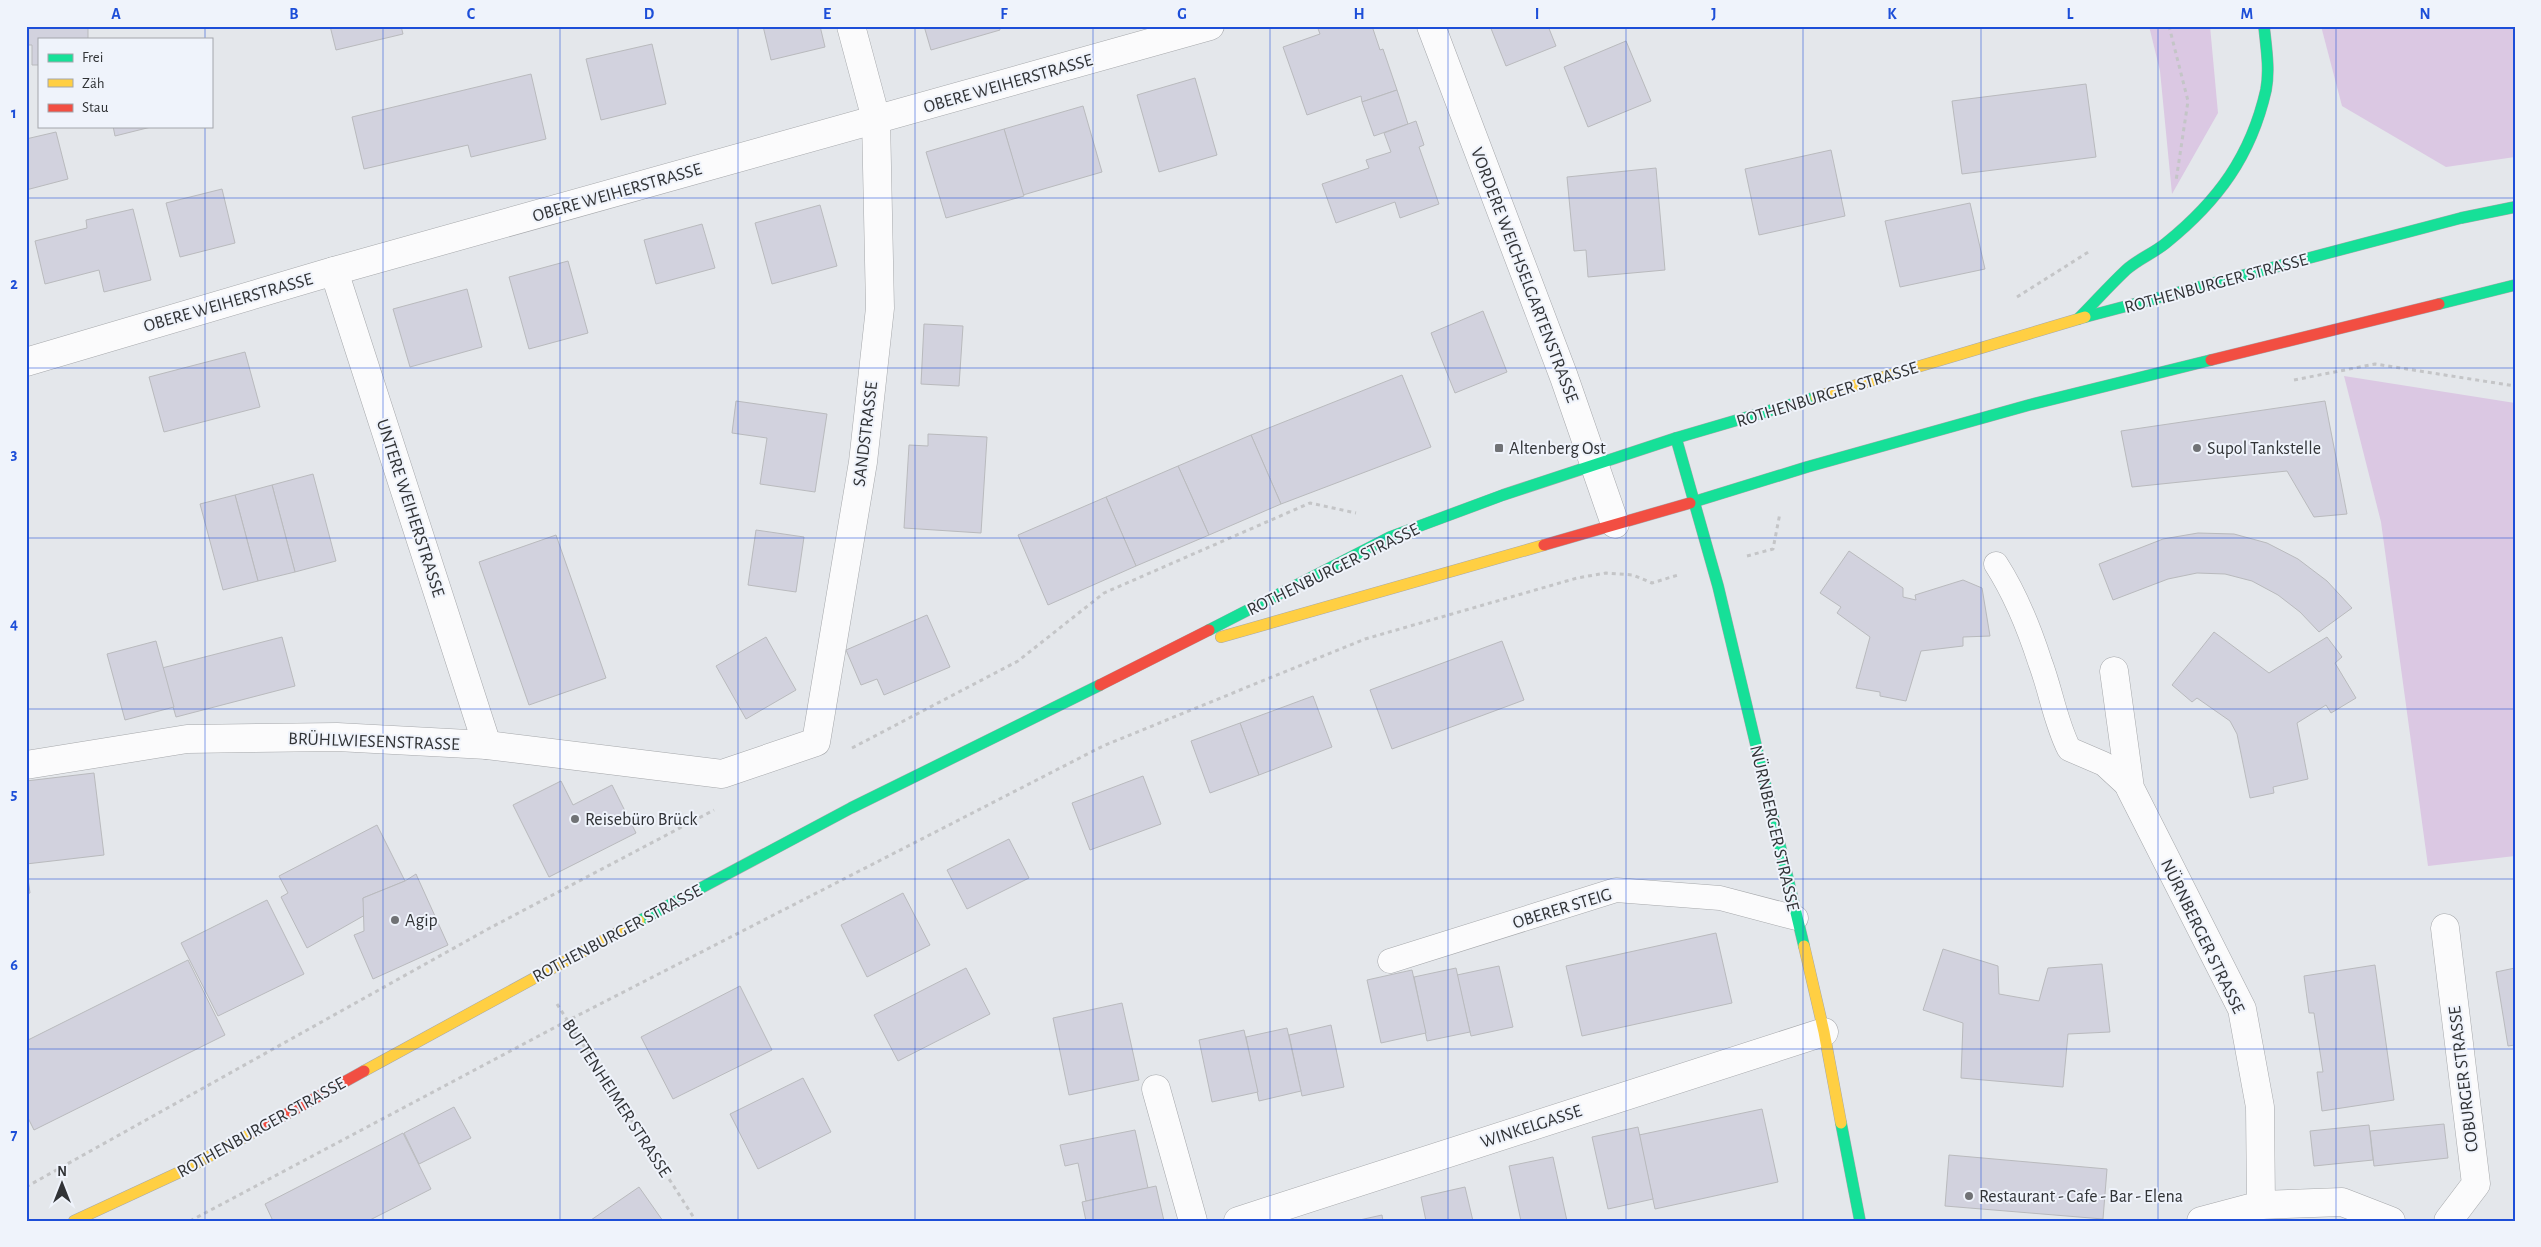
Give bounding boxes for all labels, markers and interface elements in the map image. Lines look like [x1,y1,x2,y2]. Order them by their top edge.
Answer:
text: A [111,6,121,22]
text: B [289,6,299,22]
text: C [467,6,476,22]
text: D [644,6,655,22]
text: E [823,6,831,22]
text: F [1000,6,1008,22]
text: G [1177,6,1187,22]
text: H [1353,6,1365,22]
text: I [1535,6,1539,22]
text: J [1711,6,1717,22]
text: K [1887,6,1897,22]
text: L [2067,6,2074,22]
text: M [2241,6,2253,22]
text: N [2419,6,2431,22]
legend [38,38,212,128]
text: Frei [82,50,103,65]
street label: OBERE WEIHERSTRASSE [922,51,1095,117]
text: Zäh [82,76,105,91]
text: Stau [82,100,109,115]
text: 1 [11,105,17,121]
street label: VORDERE WEICHSELGARTENSTRASSE [1467,145,1581,406]
street label: OBERE WEIHERSTRASSE [531,160,704,226]
street label: ROTHENBURGER STRASSE [2123,251,2310,317]
street label: OBERE WEIHERSTRASSE [142,270,315,336]
text: 2 [10,276,18,292]
street label: ROTHENBURGER STRASSE [1734,359,1921,431]
street label: SANDSTRASSE [851,380,881,488]
street label: UNTERE WEIHERSTRASSE [373,417,447,600]
place label: Altenberg Ost [1509,440,1606,458]
place label: Supol Tankstelle [2207,440,2321,458]
marker: Altenberg Ost [1493,442,1505,454]
marker: Supol Tankstelle [2191,442,2203,454]
text: 3 [11,446,18,462]
street label: ROTHENBURGER STRASSE [1245,520,1423,619]
text: 4 [10,616,18,632]
street label: BRÜHLWIESENSTRASSE [288,728,460,754]
street label: NÜRNBERGER STRASSE [1746,743,1804,913]
text: 5 [11,786,18,802]
place label: Reisebüro Brück [585,811,698,829]
marker: Reisebüro Brück [569,813,581,825]
street label: NÜRNBERGER STRASSE [2157,855,2249,1017]
street label: ROTHENBURGER STRASSE [530,881,705,986]
street label: OBERER STEIG [1511,885,1614,933]
place label: Agip [405,912,438,930]
marker: Agip [389,914,401,926]
text: 6 [10,957,18,973]
street label: COBURGER STRASSE [2446,1004,2482,1153]
street label: BUTTENHEIMER STRASSE [558,1016,674,1181]
street label: ROTHENBURGER STRASSE [175,1074,349,1182]
street label: WINKELGASSE [1478,1102,1585,1152]
text: 7 [11,1127,18,1143]
north arrow [38,1160,88,1210]
text: N [57,1165,67,1179]
place label: Restaurant - Cafe - Bar - Elena [1979,1188,2183,1206]
marker: Restaurant - Cafe - Bar - Elena [1963,1190,1975,1202]

